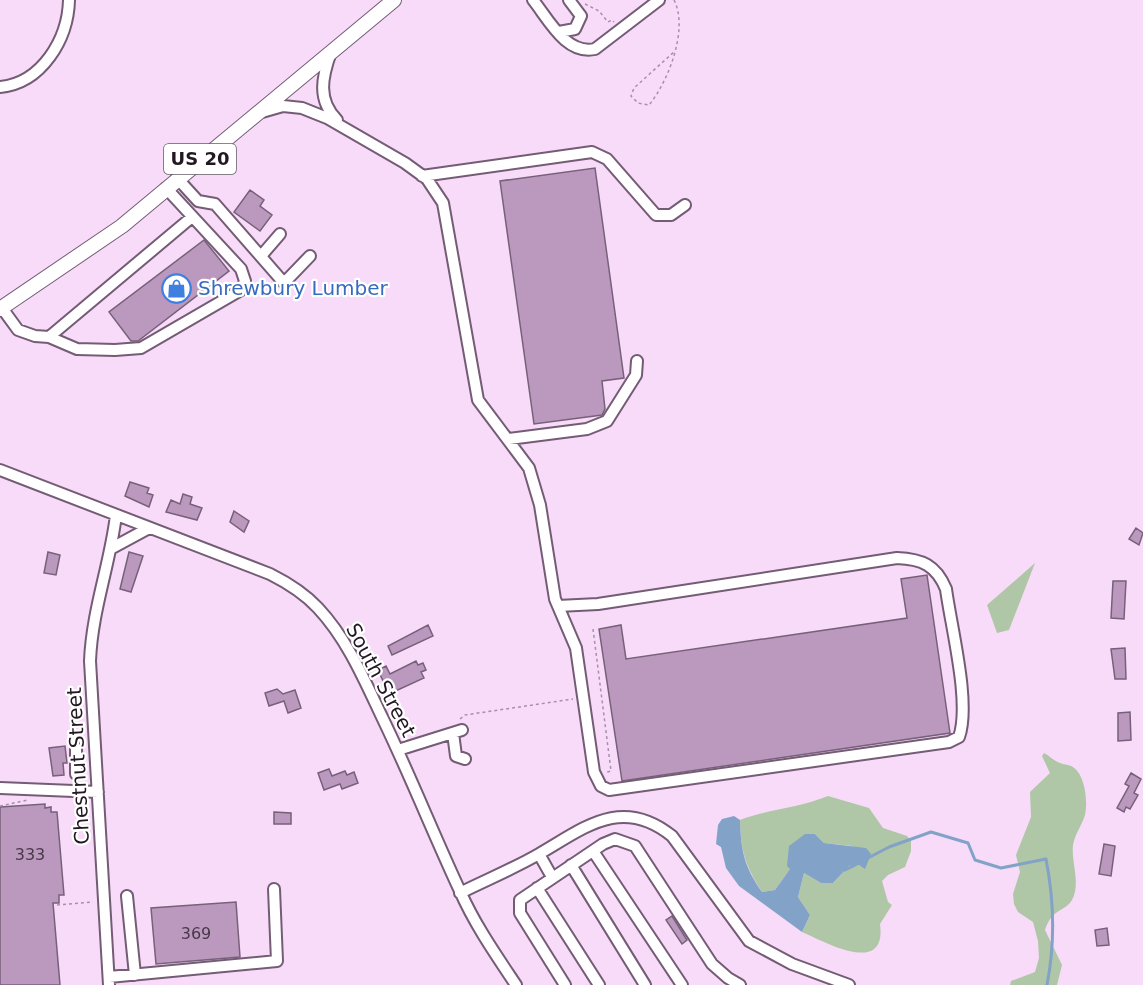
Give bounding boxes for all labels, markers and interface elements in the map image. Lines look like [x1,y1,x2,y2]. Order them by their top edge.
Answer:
road number: US 20 [164,144,236,174]
shop icon: Shrewbury Lumber [161,272,193,304]
place label: Shrewbury Lumber [198,276,389,300]
street label: South Street [341,619,421,741]
street label: Chestnut Street [62,687,94,845]
house number: 333 [15,845,45,864]
house number: 369 [181,924,211,943]

